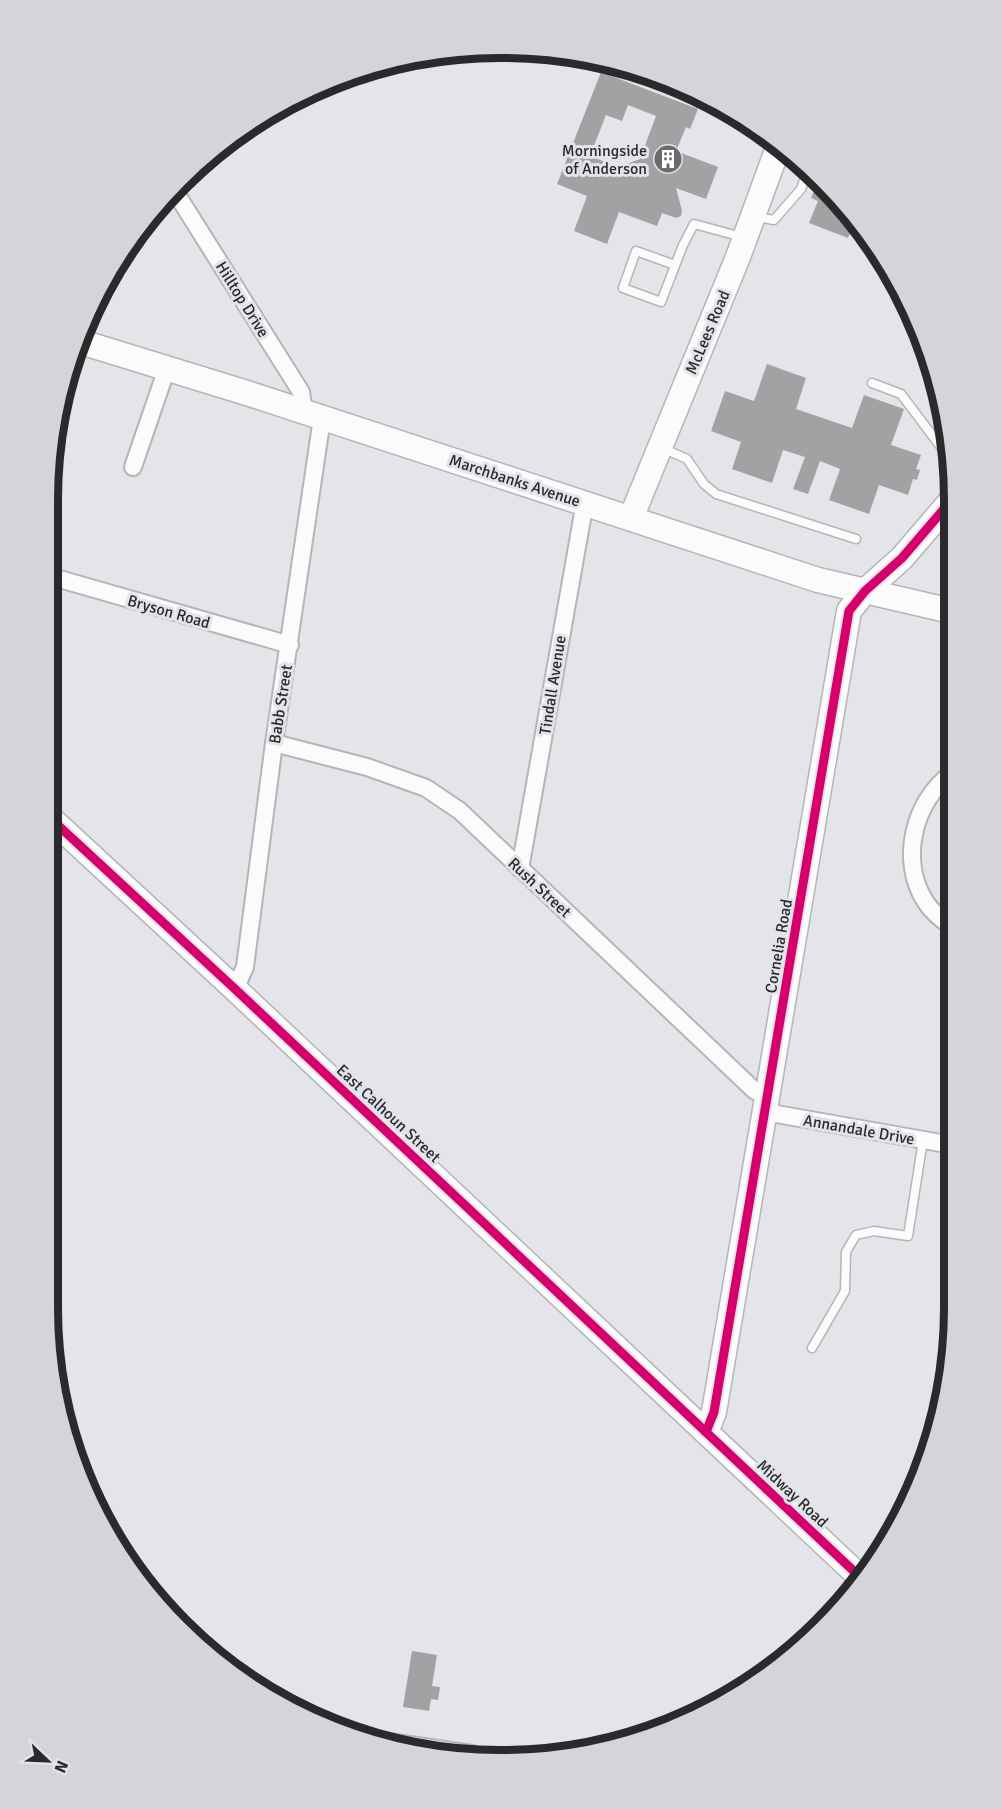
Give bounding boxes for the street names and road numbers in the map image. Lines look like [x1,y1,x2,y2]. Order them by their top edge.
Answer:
street label: Hilltop Drive [211,258,273,341]
street label: McLees Road [681,287,735,377]
street label: Marchbanks Avenue [447,450,583,512]
street label: Bryson Road [125,591,212,633]
street label: Tindall Avenue [535,634,571,736]
street label: Babb Street [265,663,297,745]
street label: Rush Street [504,854,575,922]
street label: Cornelia Road [761,897,797,995]
street label: East Calhoun Street [332,1060,445,1167]
street label: Annandale Drive [802,1110,916,1150]
street label: Midway Road [752,1456,832,1532]

